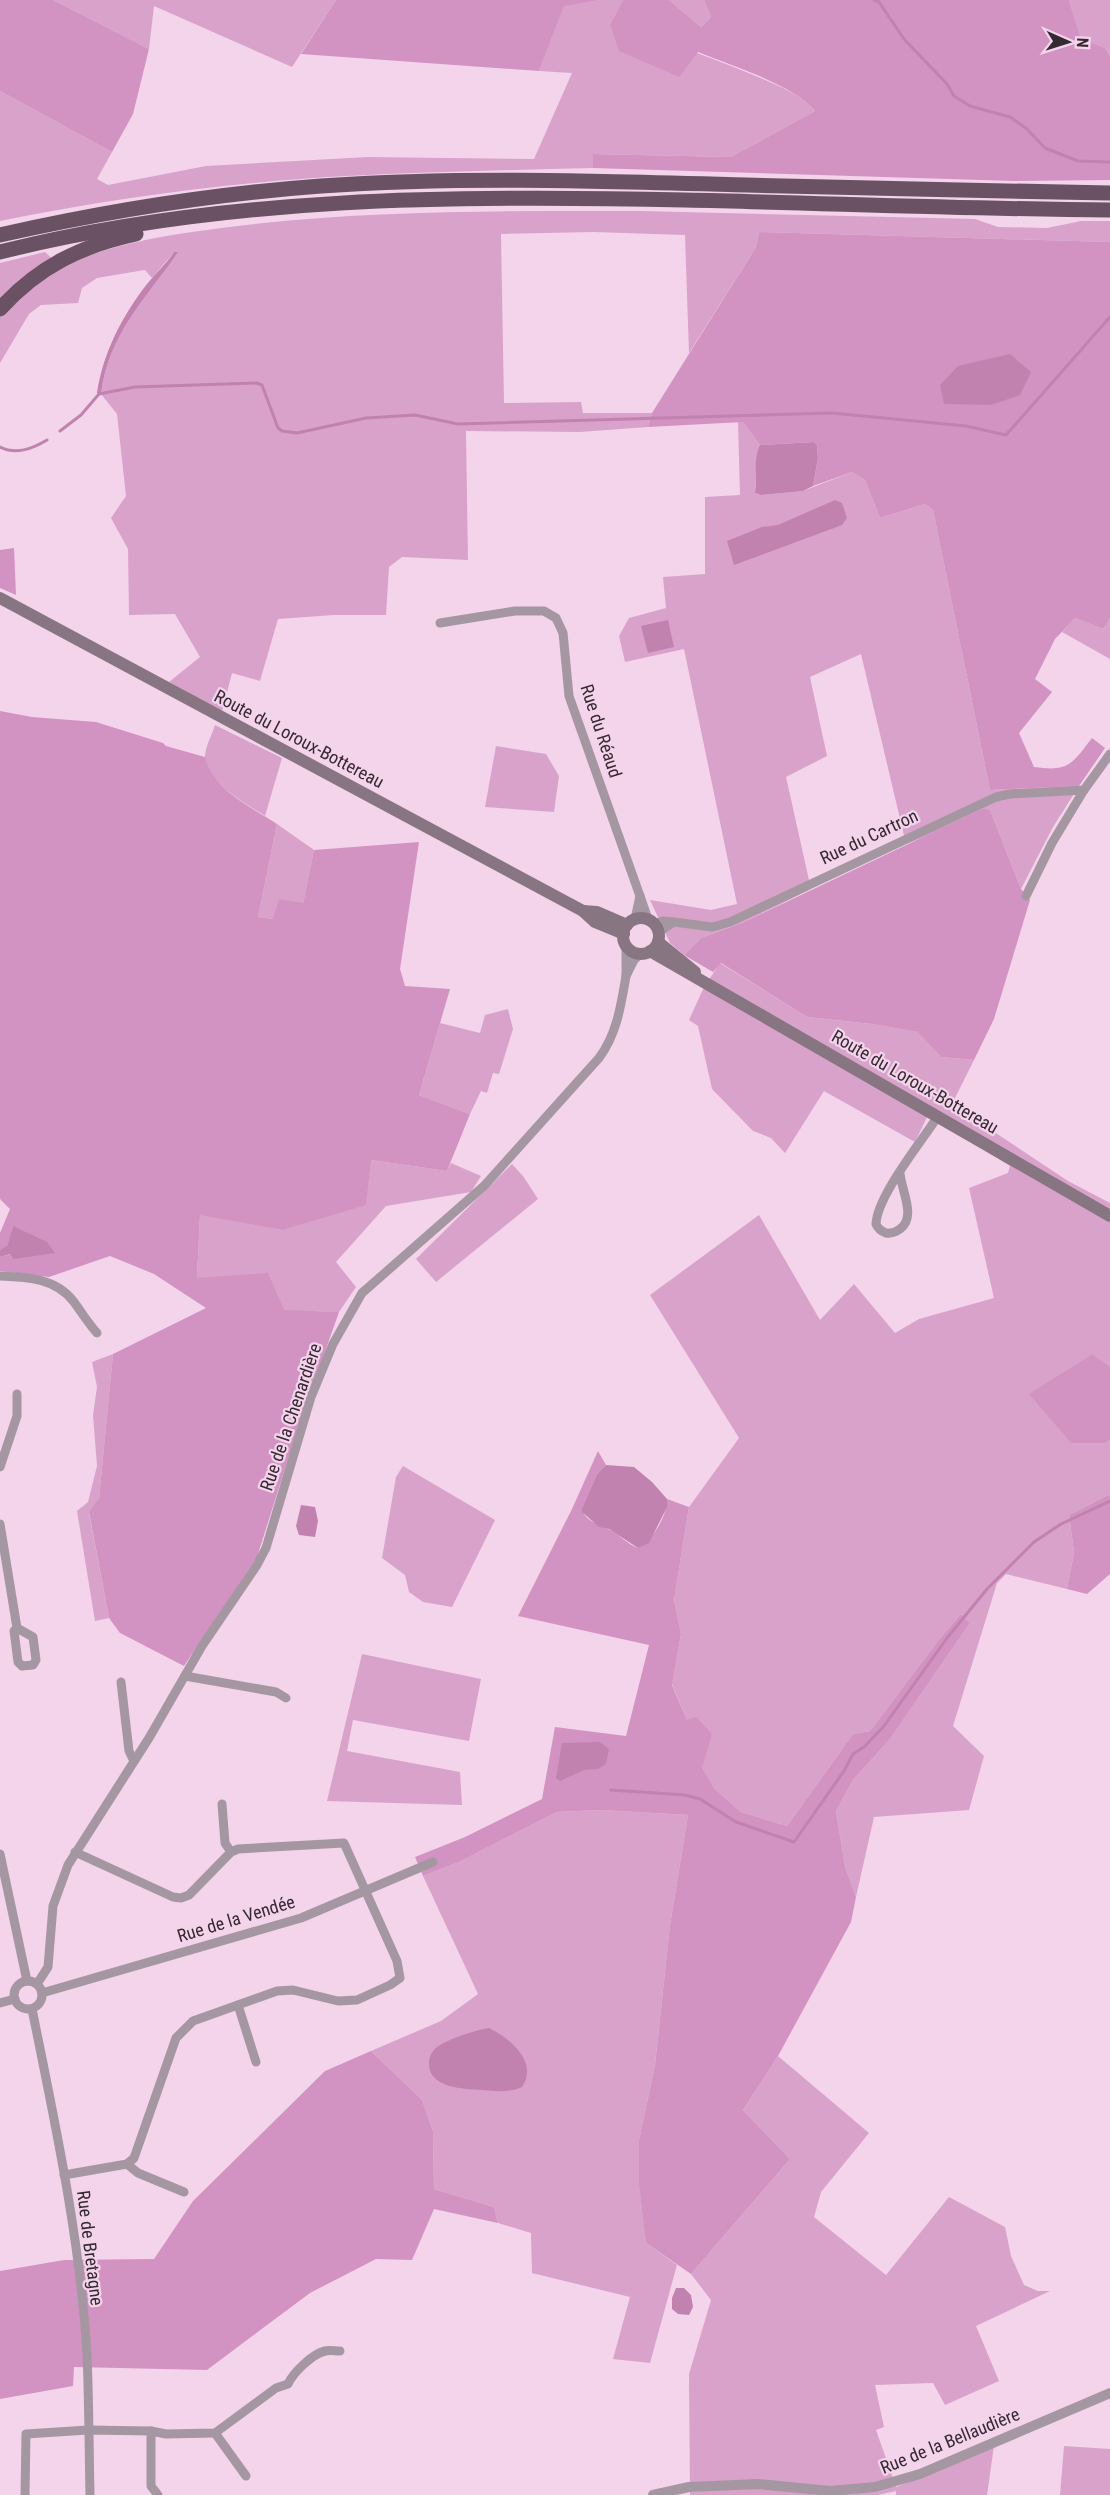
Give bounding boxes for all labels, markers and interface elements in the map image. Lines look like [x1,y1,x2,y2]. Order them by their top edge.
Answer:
north arrow [1038,12,1098,72]
text: N [1073,37,1092,48]
street label: Rue du Réaud [577,682,626,780]
street label: Route du Loroux-Bottereau [211,685,388,792]
street label: Rue du Cartron [816,805,921,868]
street label: Route du Loroux-Bottereau [828,1025,1002,1138]
street label: Rue de la Chenardière [255,1340,326,1493]
street label: Rue de la Vendée [175,1891,297,1946]
street label: Rue de Bretagne [73,2189,108,2307]
street label: Rue de la Bellaudière [877,2403,1023,2478]

